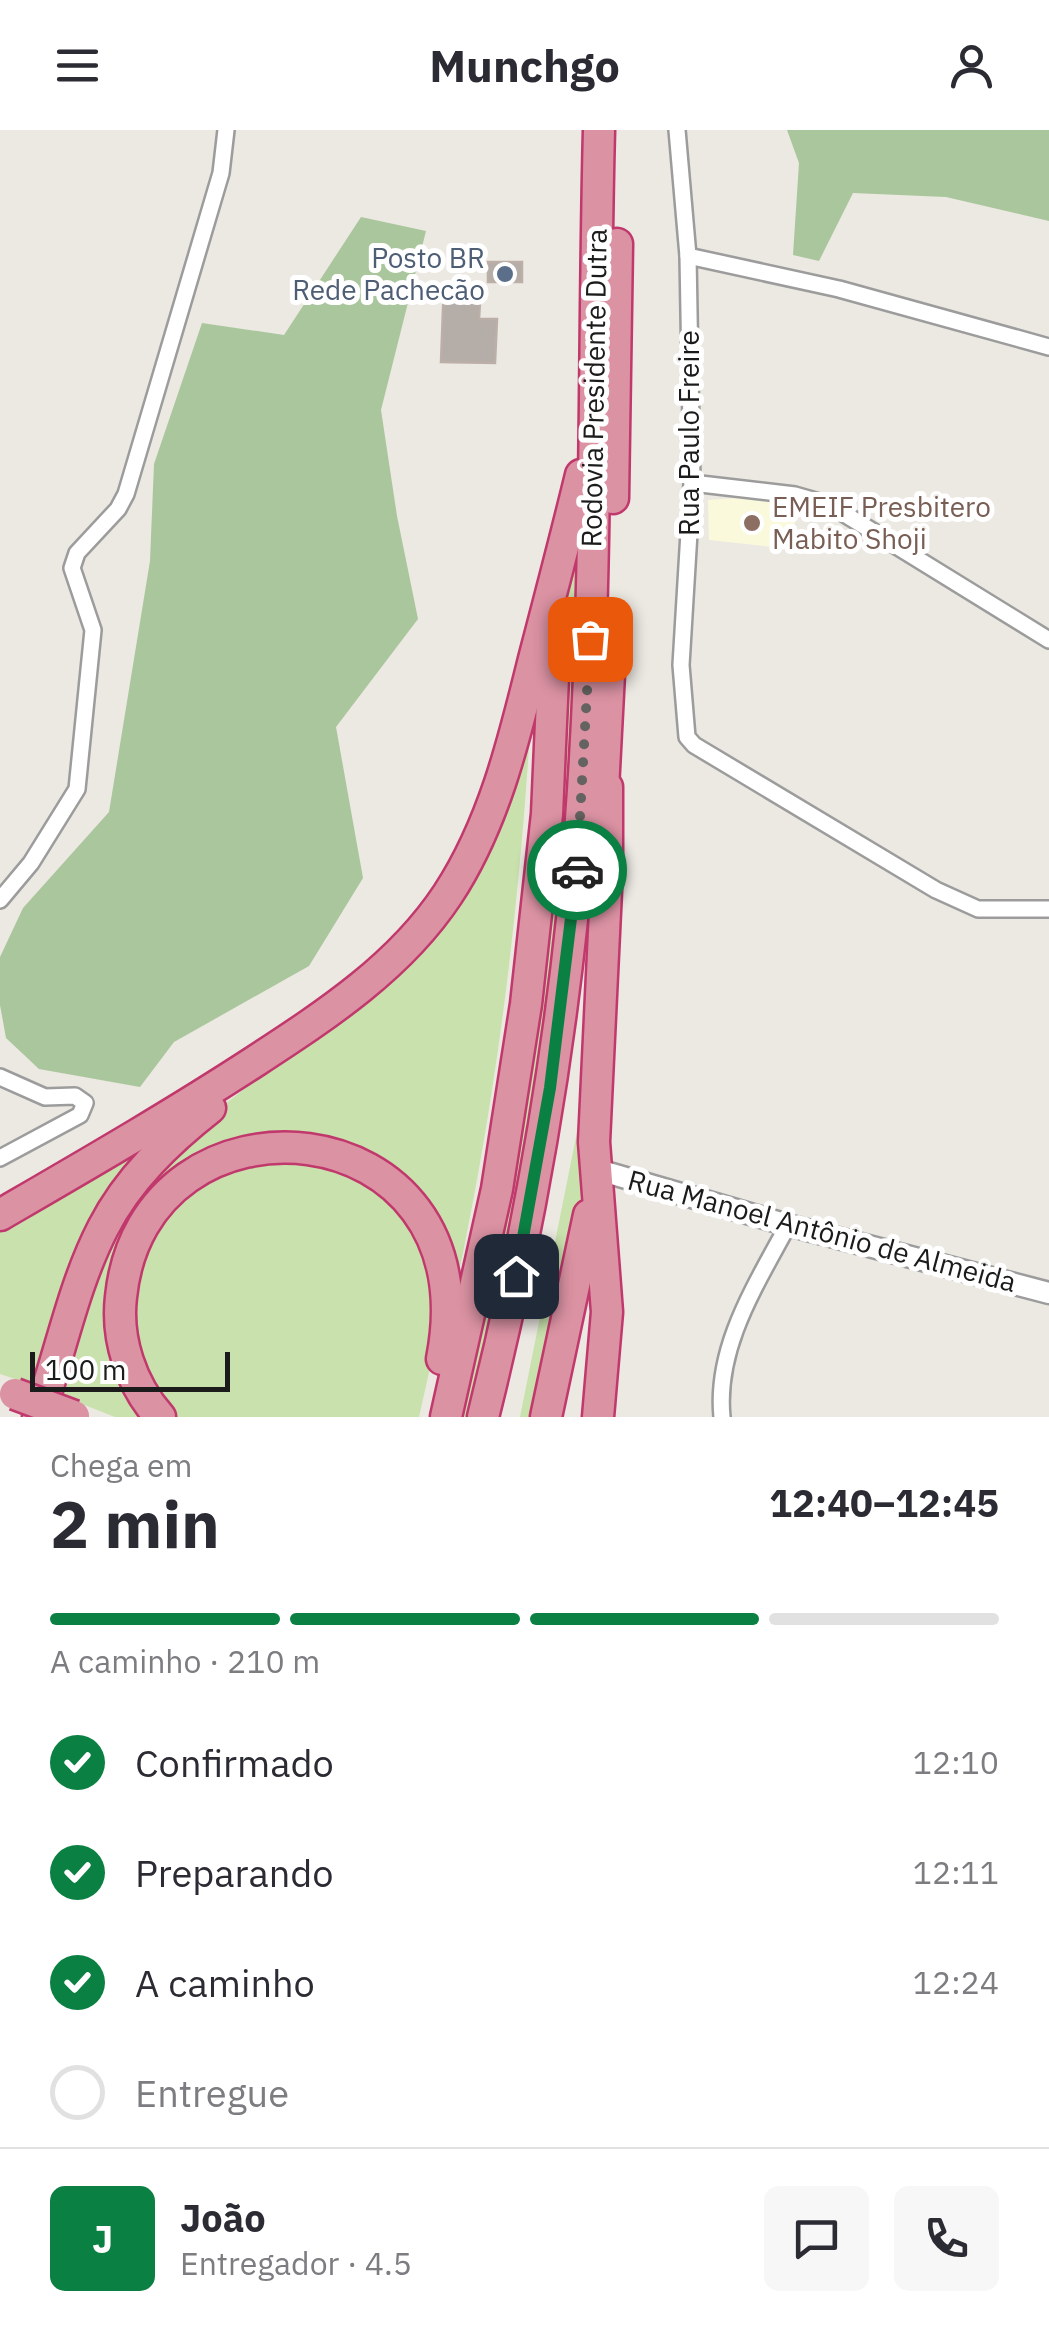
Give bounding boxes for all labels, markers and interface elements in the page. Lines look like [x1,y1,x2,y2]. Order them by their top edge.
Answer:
text: Munchgo [429,36,620,94]
icon: menu [50,38,105,93]
icon: person [944,38,999,93]
street label: Rodovia Presidente Dutra [572,228,615,548]
place label: Posto BR Rede Pachecão [292,239,485,308]
marker: Posto BR Rede Pachecão [494,263,516,285]
street label: Rua Paulo Freire [670,330,707,536]
place label: EMEIF Presbitero Mabito Shoji [772,488,991,557]
marker: EMEIF Presbitero Mabito Shoji [741,512,763,534]
pin [548,597,633,682]
icon: bag [563,612,618,667]
courier [527,820,627,920]
icon: car [550,843,605,898]
street label: Rua Manoel Antônio de Almeida [624,1161,1020,1300]
pin [474,1234,559,1319]
icon: home [489,1249,544,1304]
scale bar [30,1347,230,1392]
text: 100 m [45,1351,126,1388]
text: Chega em [50,1444,193,1486]
text: 12:40–12:45 [769,1478,999,1527]
text: 2 min [50,1481,220,1566]
text: A caminho · 210 m [50,1640,320,1682]
icon: check [50,1735,105,1790]
text: Confirmado [135,1738,334,1787]
text: 12:10 [913,1741,999,1783]
icon: check [50,1845,105,1900]
text: Preparando [135,1848,334,1897]
text: 12:11 [913,1851,999,1893]
icon: check [50,1955,105,2010]
text: A caminho [135,1958,315,2007]
text: 12:24 [913,1961,999,2003]
text: Entregue [135,2068,289,2117]
button: chat [764,2186,869,2291]
button: phone [894,2186,999,2291]
text: João [180,2193,266,2242]
text: J [92,2214,113,2263]
text: Entregador · 4.5 [180,2242,412,2284]

